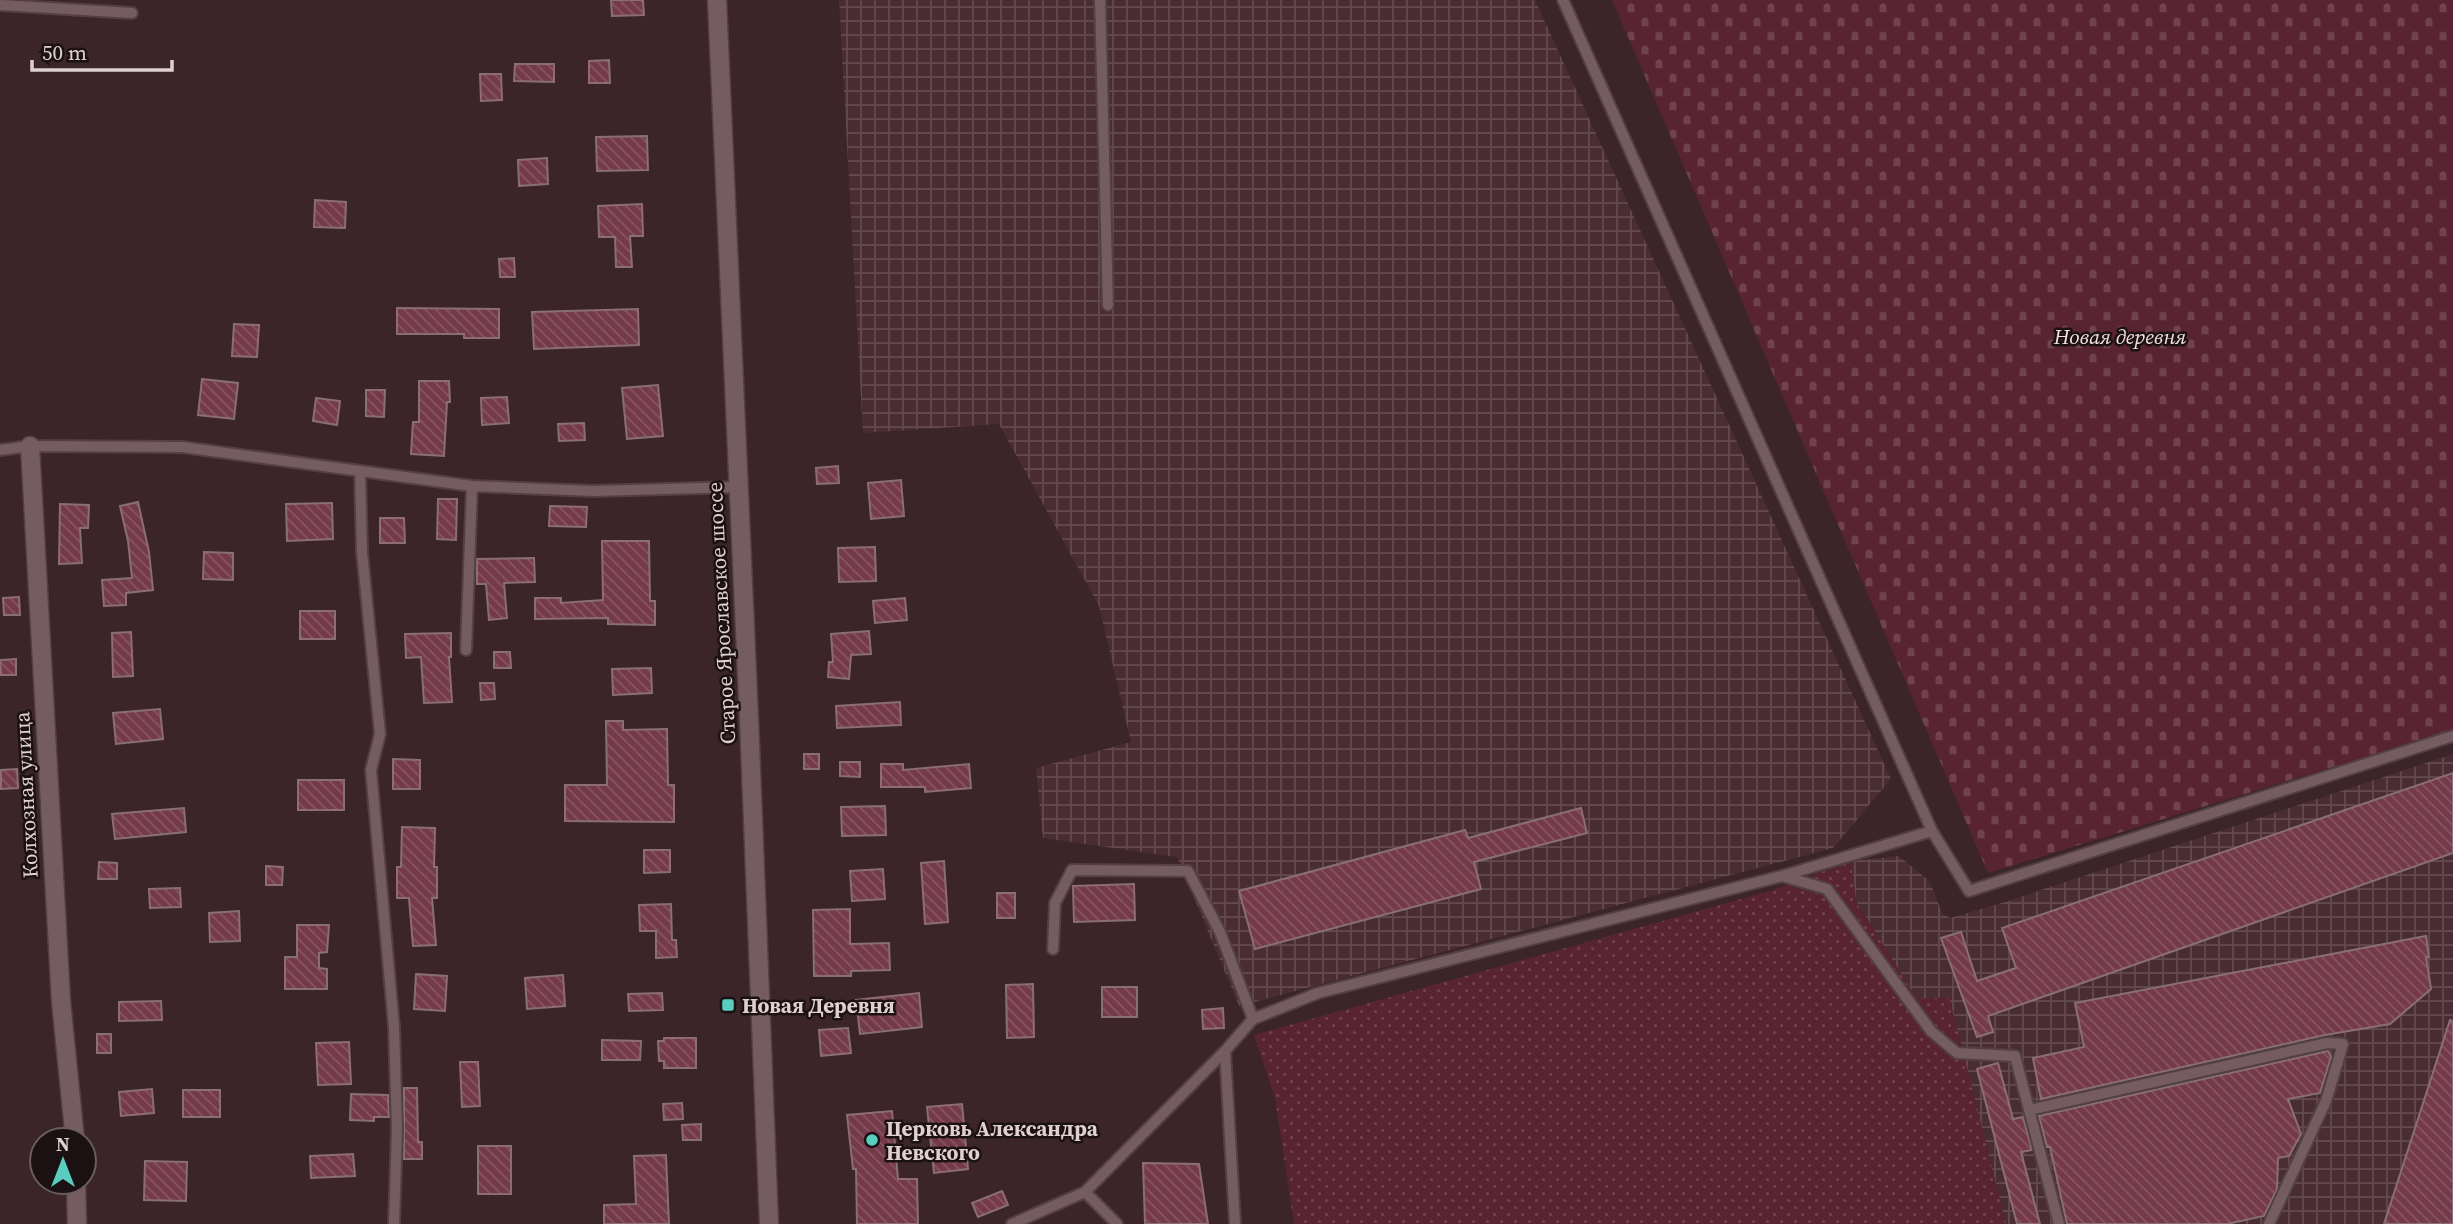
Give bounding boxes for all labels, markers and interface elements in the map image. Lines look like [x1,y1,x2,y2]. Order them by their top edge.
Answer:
scale bar [32,28,172,72]
text: 50 m [42,38,87,67]
park label: Новая деревня [2053,322,2187,351]
street label: Старое Ярославское шоссе [700,481,742,745]
street label: Колхозная улица [7,711,45,879]
place label: Новая Деревня [742,991,895,1020]
marker: Новая Деревня [720,997,736,1013]
place label: Церковь Александра Невского [886,1114,1099,1167]
north arrow [28,1126,98,1196]
text: N [56,1131,70,1157]
marker: Церковь Александра Невского [864,1132,880,1148]

